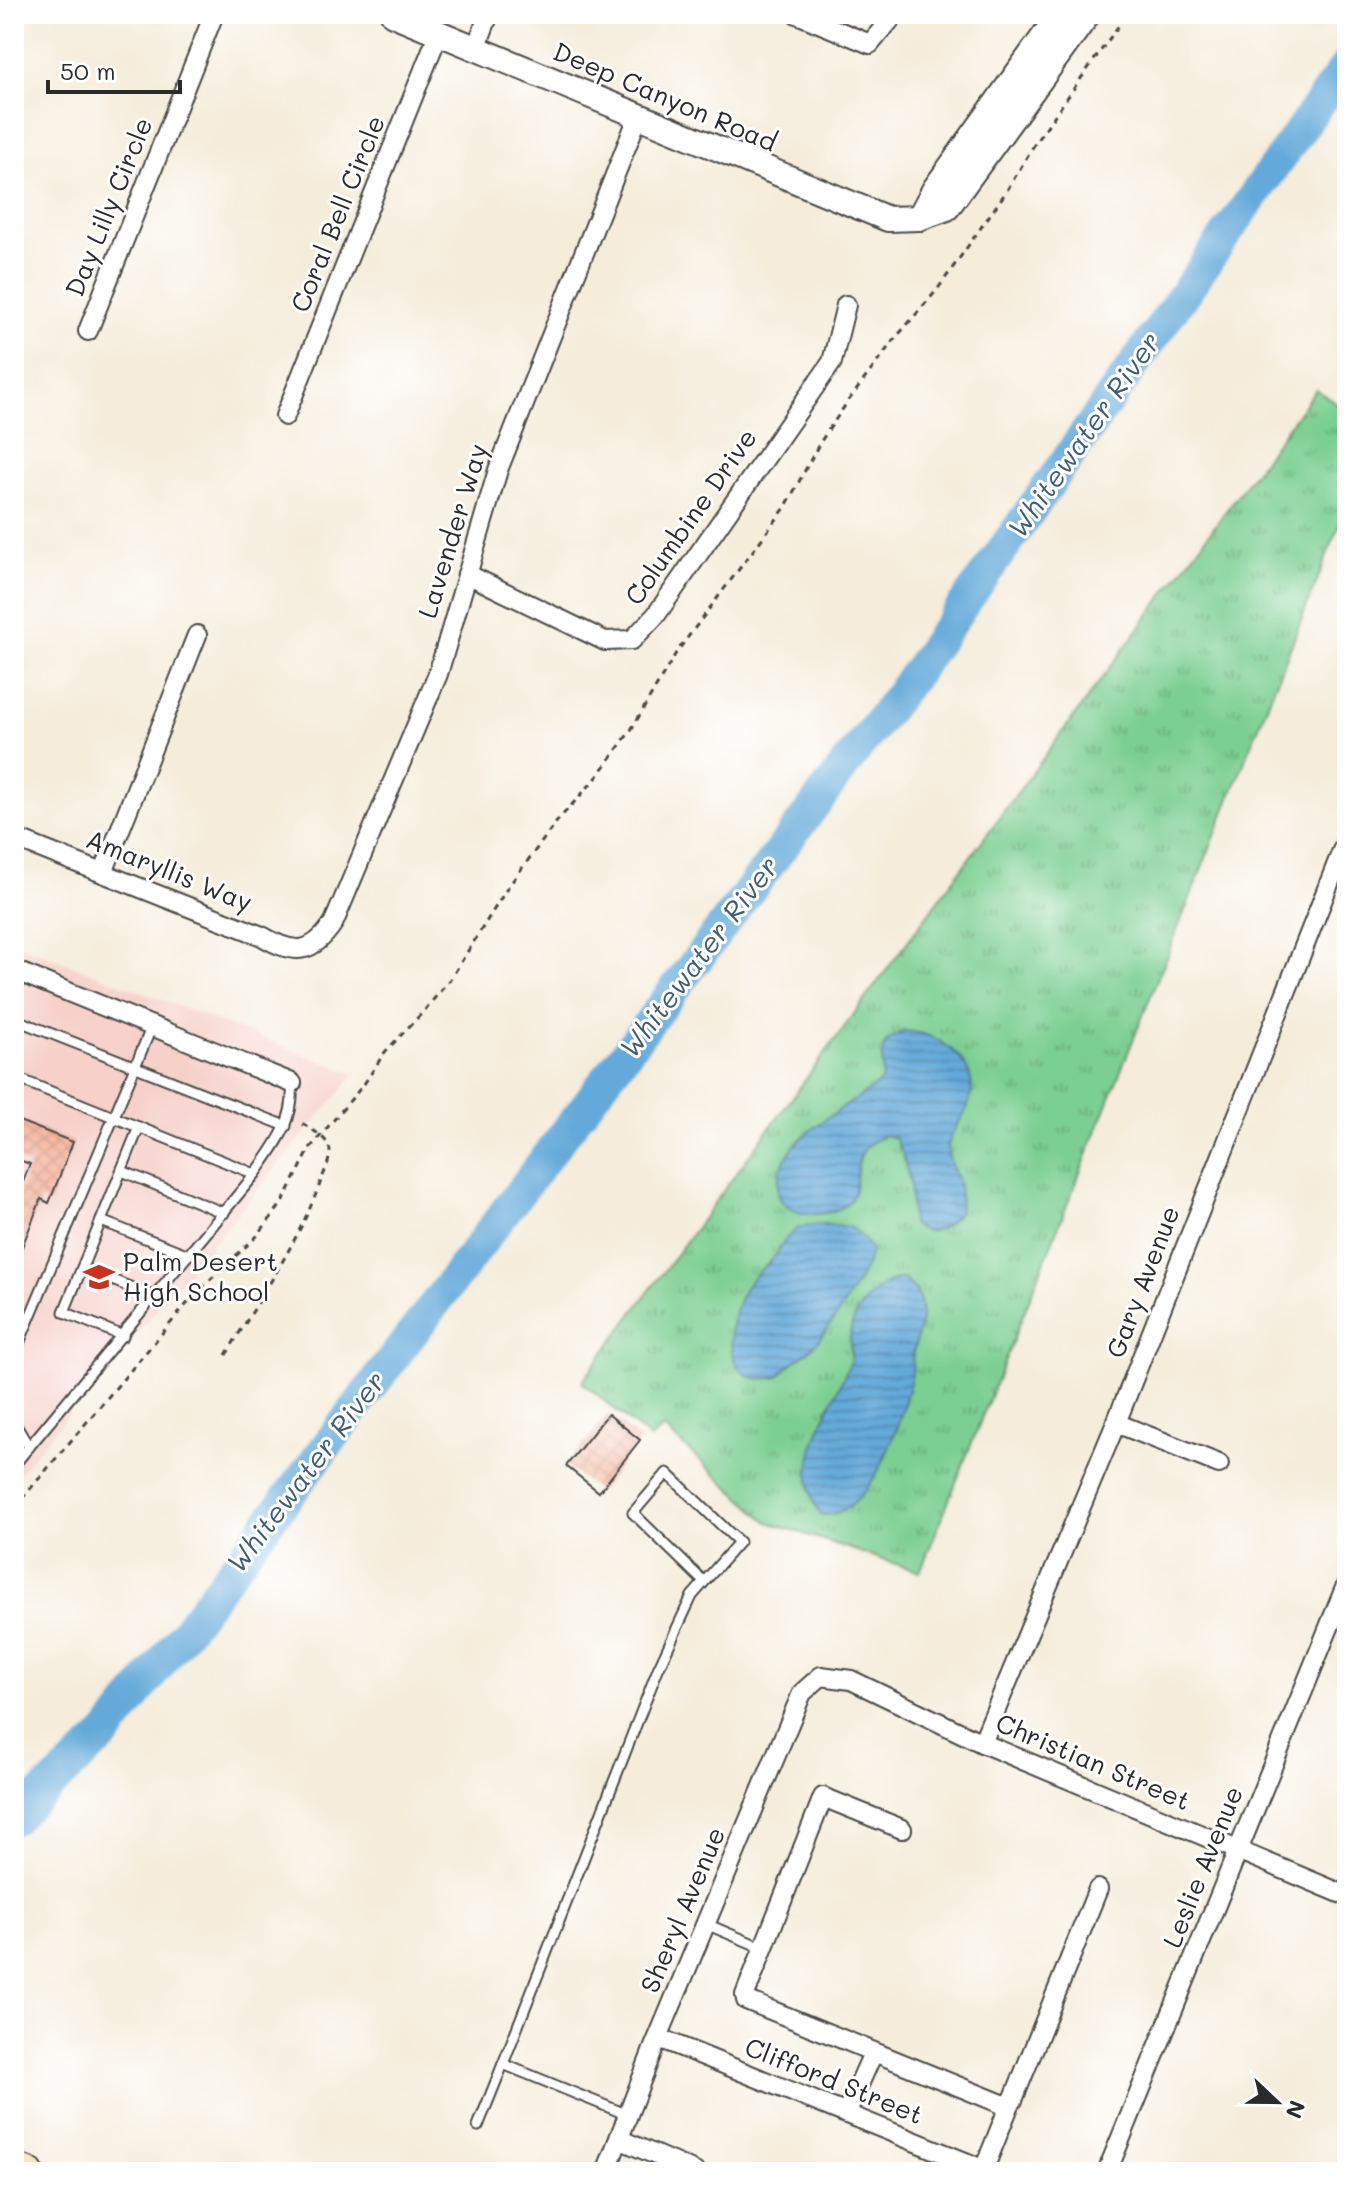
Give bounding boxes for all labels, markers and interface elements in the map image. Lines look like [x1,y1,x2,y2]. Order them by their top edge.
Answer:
street label: Deep Canyon Road [548,34,783,159]
scale bar [48,44,180,94]
text: 50 m [60,55,116,86]
street label: Coral Bell Circle [282,110,392,317]
street label: Day Lilly Circle [57,112,159,301]
water label: Whitewater River [999,325,1168,544]
street label: Columbine Drive [617,422,764,611]
street label: Lavender Way [409,439,495,622]
street label: Amaryllis Way [81,821,257,919]
water label: Whitewater River [611,848,786,1064]
street label: Gary Avenue [1097,1201,1187,1363]
place label: Palm Desert High School [123,1244,278,1308]
school or university icon: Palm Desert High School [82,1260,116,1294]
water label: Whitewater River [218,1363,393,1579]
street label: Christian Street [991,1705,1196,1817]
street label: Leslie Avenue [1154,1781,1250,1952]
street label: Sheryl Avenue [632,1822,732,1998]
street label: Clifford Street [740,2029,929,2131]
north arrow [1237,2062,1317,2142]
text: N [1279,2097,1313,2123]

